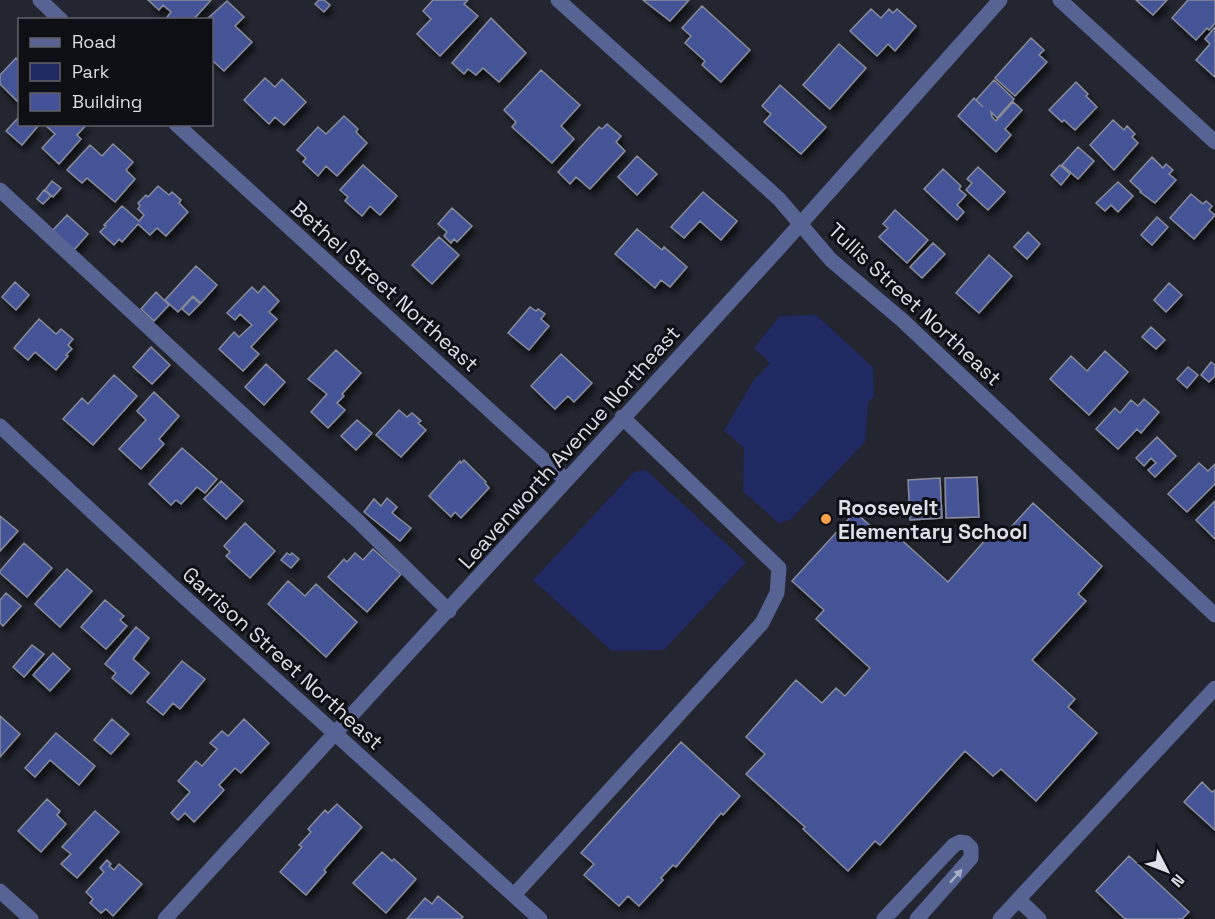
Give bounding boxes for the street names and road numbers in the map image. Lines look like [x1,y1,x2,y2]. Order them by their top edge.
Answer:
street label: Bethel Street Northeast [286,195,484,377]
street label: Tullis Street Northeast [823,217,1007,391]
street label: Leavenworth Avenue Northeast [452,320,686,574]
street label: Garrison Street Northeast [177,561,389,755]

